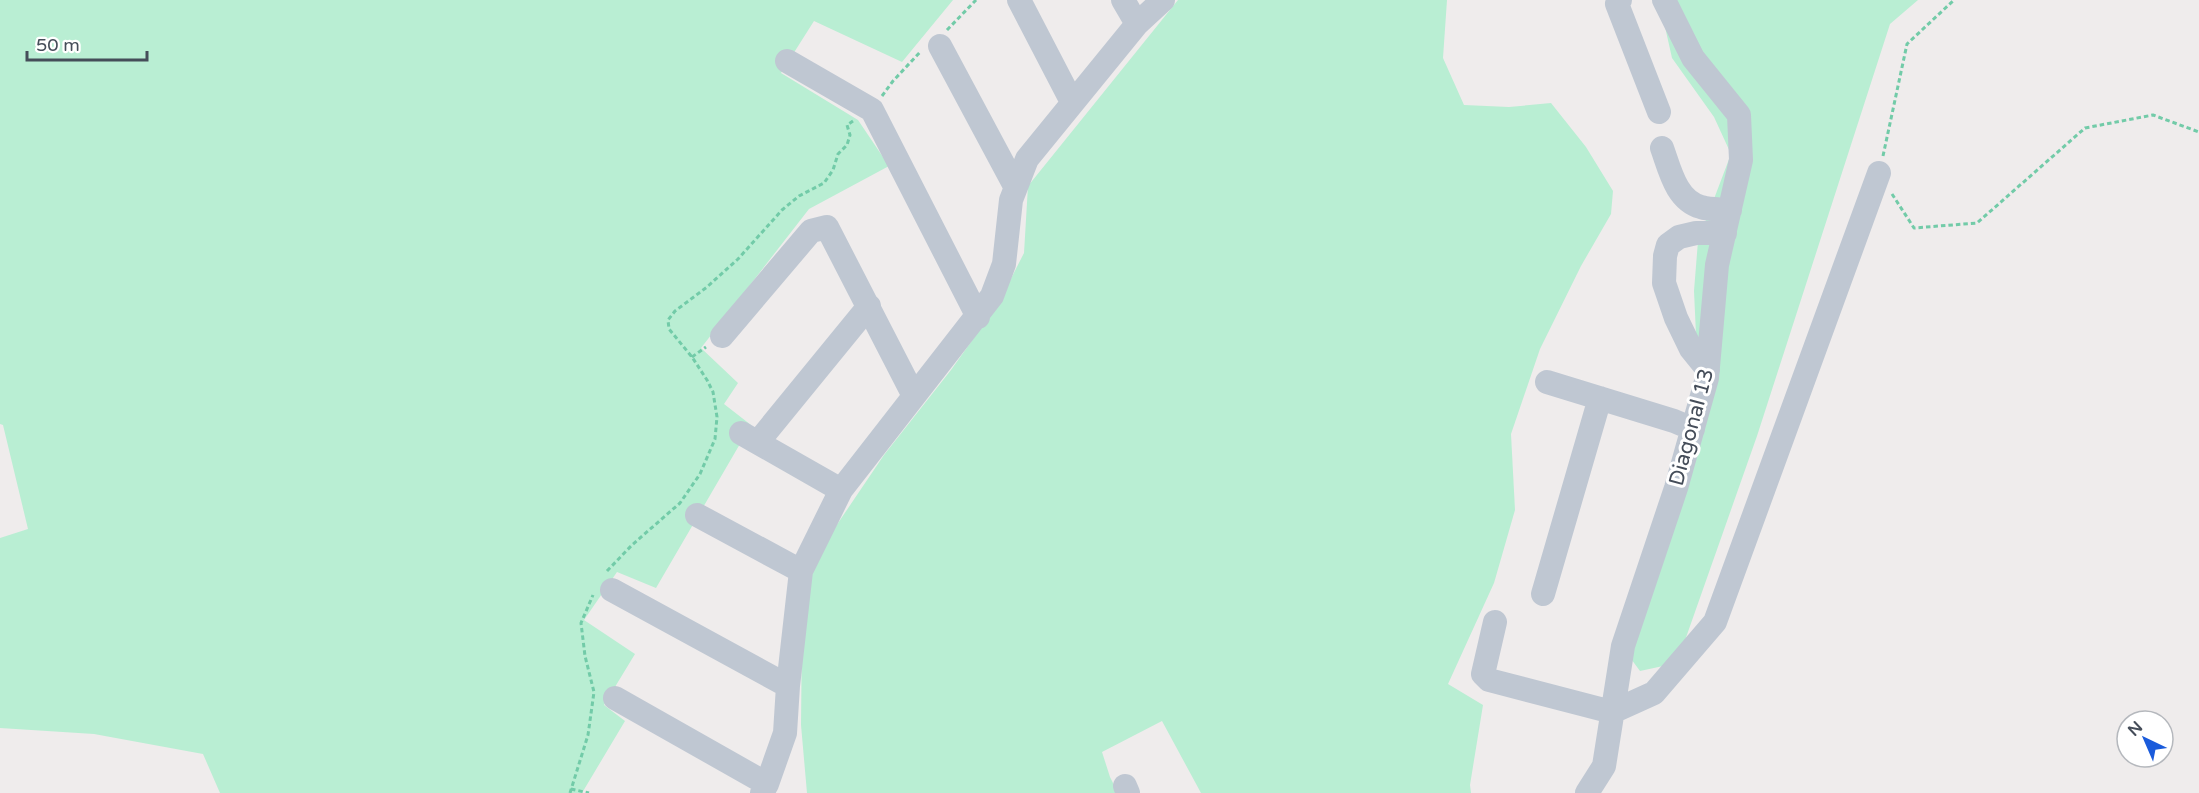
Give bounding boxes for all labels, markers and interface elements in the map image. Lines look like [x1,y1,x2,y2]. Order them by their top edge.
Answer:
scale bar [27,24,147,62]
text: 50 m [36,34,80,56]
street label: Diagonal 13 [1664,366,1719,488]
north arrow [2115,709,2175,769]
text: N [2124,717,2147,741]

